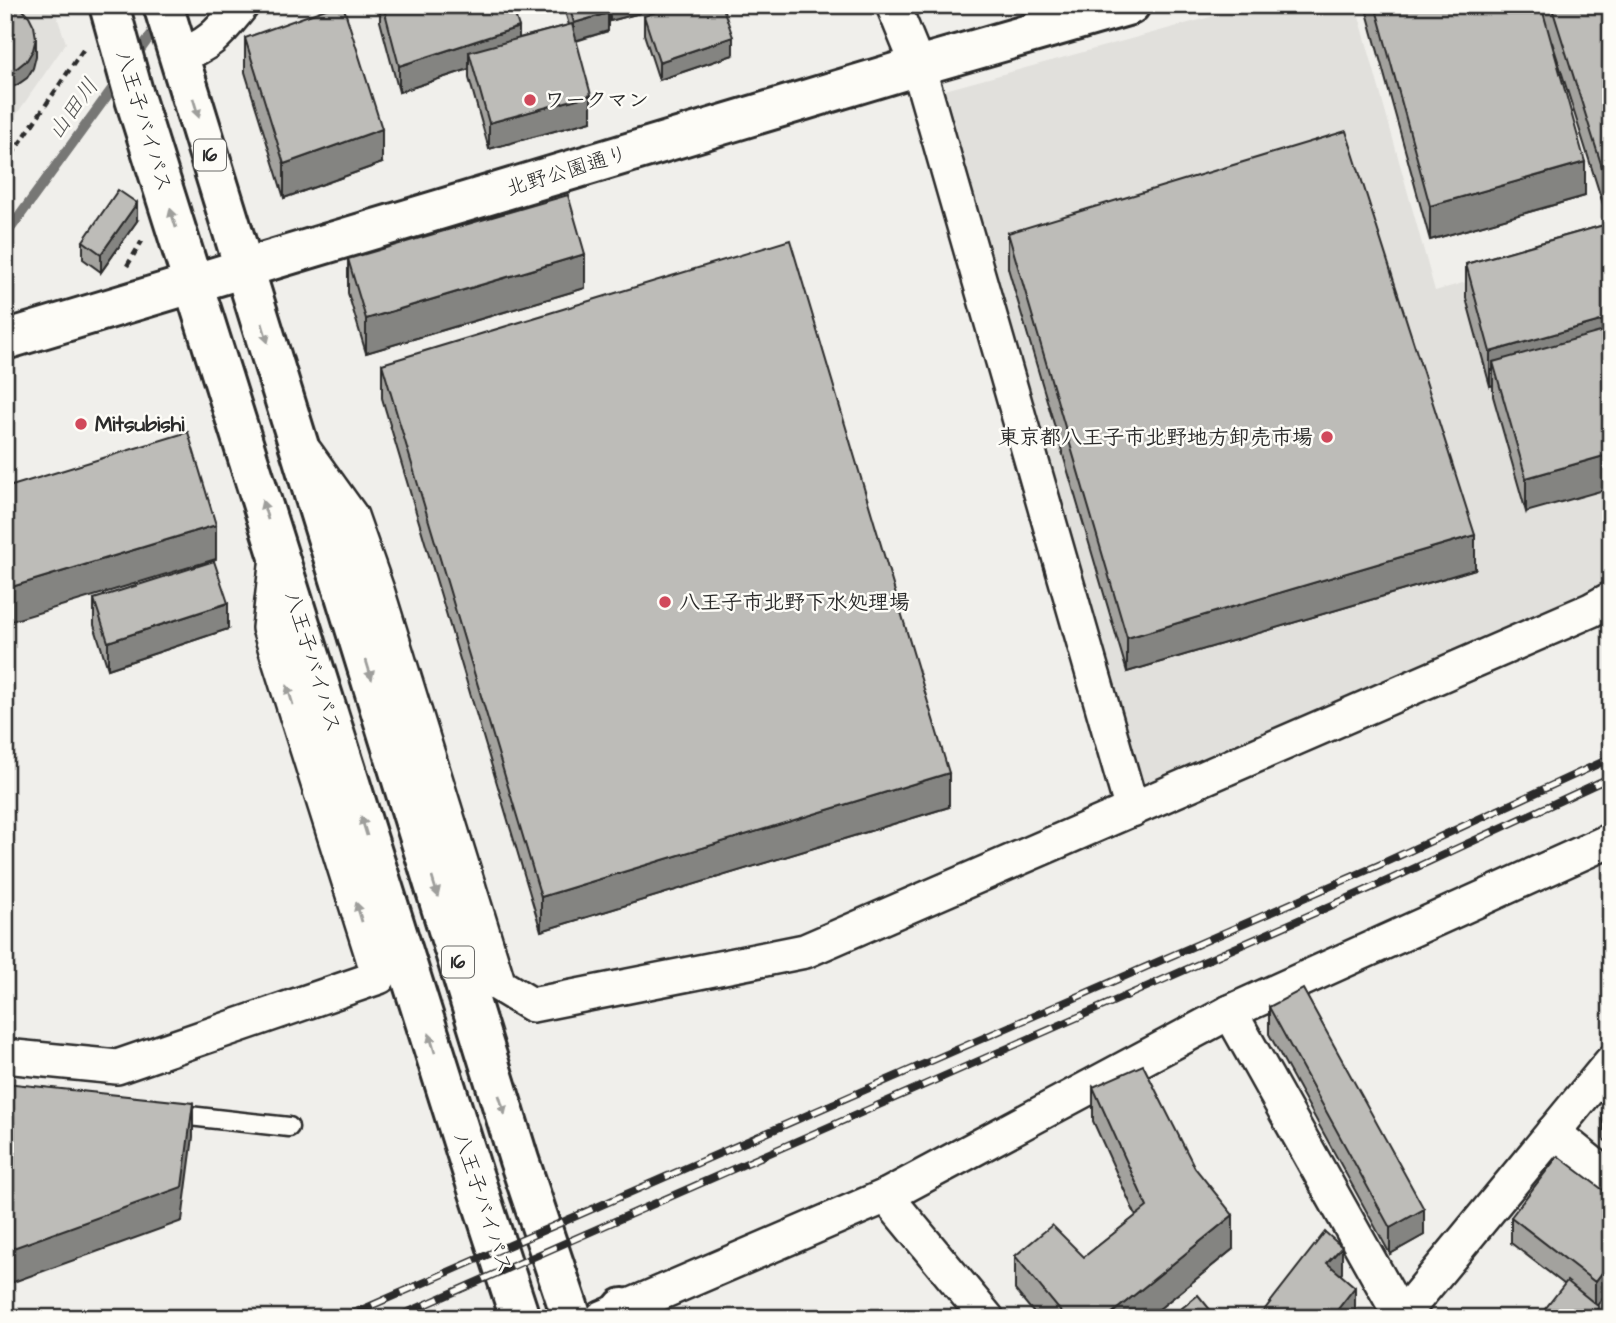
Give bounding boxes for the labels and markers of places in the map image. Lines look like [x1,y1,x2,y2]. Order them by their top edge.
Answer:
place label: ワークマン [544,86,649,115]
marker: ワークマン [522,92,538,108]
place label: Mitsubishi [95,410,185,439]
marker: Mitsubishi [73,416,89,432]
place label: 東京都八王子市北野地方卸売市場 [998,423,1313,452]
marker: 東京都八王子市北野地方卸売市場 [1319,429,1335,445]
place label: 八王子市北野下水処理場 [679,588,910,617]
marker: 八王子市北野下水処理場 [657,594,673,610]

